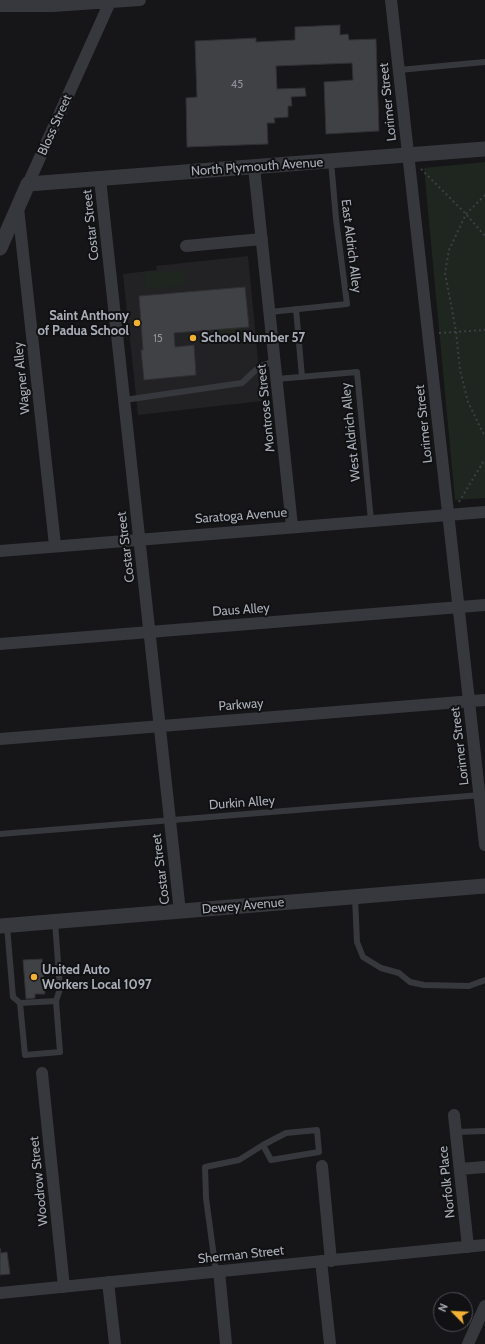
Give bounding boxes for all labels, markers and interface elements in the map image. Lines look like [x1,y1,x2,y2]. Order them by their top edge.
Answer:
street label: Lorimer Street [376,62,400,142]
house number: 45 [231,78,243,92]
street label: Bloss Street [35,92,75,158]
street label: North Plymouth Avenue [190,155,324,179]
street label: Costar Street [80,189,102,261]
street label: East Aldrich Alley [338,198,364,294]
place label: Saint Anthony of Padua School [37,308,129,339]
marker: Saint Anthony of Padua School [132,318,142,328]
place label: School Number 57 [201,330,305,346]
house number: 15 [153,332,163,346]
marker: School Number 57 [188,333,198,343]
street label: Wagner Alley [10,341,34,415]
street label: Montrose Street [254,363,278,453]
street label: West Aldrich Alley [338,382,364,482]
street label: Lorimer Street [412,384,436,464]
street label: Saratoga Avenue [194,505,288,527]
street label: Costar Street [114,511,138,583]
street label: Daus Alley [212,600,270,620]
street label: Parkway [218,696,264,714]
street label: Lorimer Street [447,706,473,786]
street label: Durkin Alley [208,793,276,813]
street label: Costar Street [149,833,173,905]
street label: Dewey Avenue [201,895,285,917]
place label: United Auto Workers Local 1097 [42,962,152,993]
marker: United Auto Workers Local 1097 [29,972,39,982]
street label: Woodrow Street [27,1135,51,1227]
street label: Norfolk Place [435,1145,459,1219]
street label: Sherman Street [197,1243,285,1267]
north arrow [433,1292,473,1332]
text: N [435,1301,451,1314]

